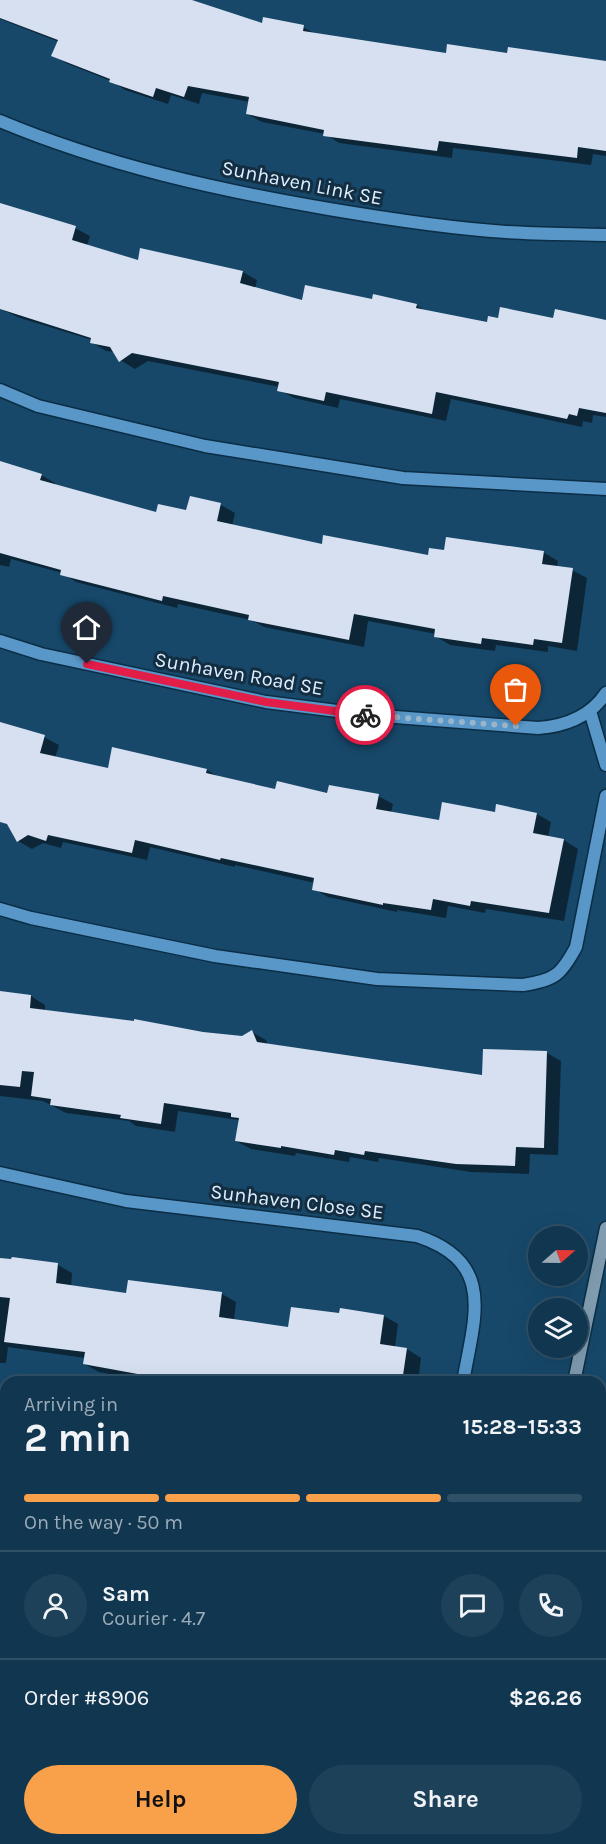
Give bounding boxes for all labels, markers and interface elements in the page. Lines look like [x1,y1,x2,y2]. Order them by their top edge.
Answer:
street label: Sunhaven Link SE [220,156,384,210]
pin [61,602,112,664]
icon: home [70,611,103,644]
street label: Sunhaven Road SE [153,648,325,700]
pin [490,664,541,726]
icon: bag [499,673,532,706]
courier [335,685,395,745]
icon: bike [349,699,382,732]
street label: Sunhaven Close SE [209,1180,385,1224]
north arrow [528,1226,588,1286]
map controls [528,1226,588,1358]
button: layers [528,1298,588,1358]
text: Arriving in [24,1393,118,1416]
text: 15:28–15:33 [462,1414,582,1440]
text: 2 min [24,1415,132,1461]
text: On the way · 50 m [24,1511,183,1534]
button: person [24,1574,87,1637]
button: chat [441,1574,504,1637]
button: phone [519,1574,582,1637]
text: Sam [102,1581,150,1607]
text: Courier · 4.7 [102,1607,205,1630]
text: Order #8906 [24,1685,149,1711]
text: $26.26 [509,1685,582,1711]
button: Help [24,1765,297,1834]
button: Share [309,1765,582,1834]

